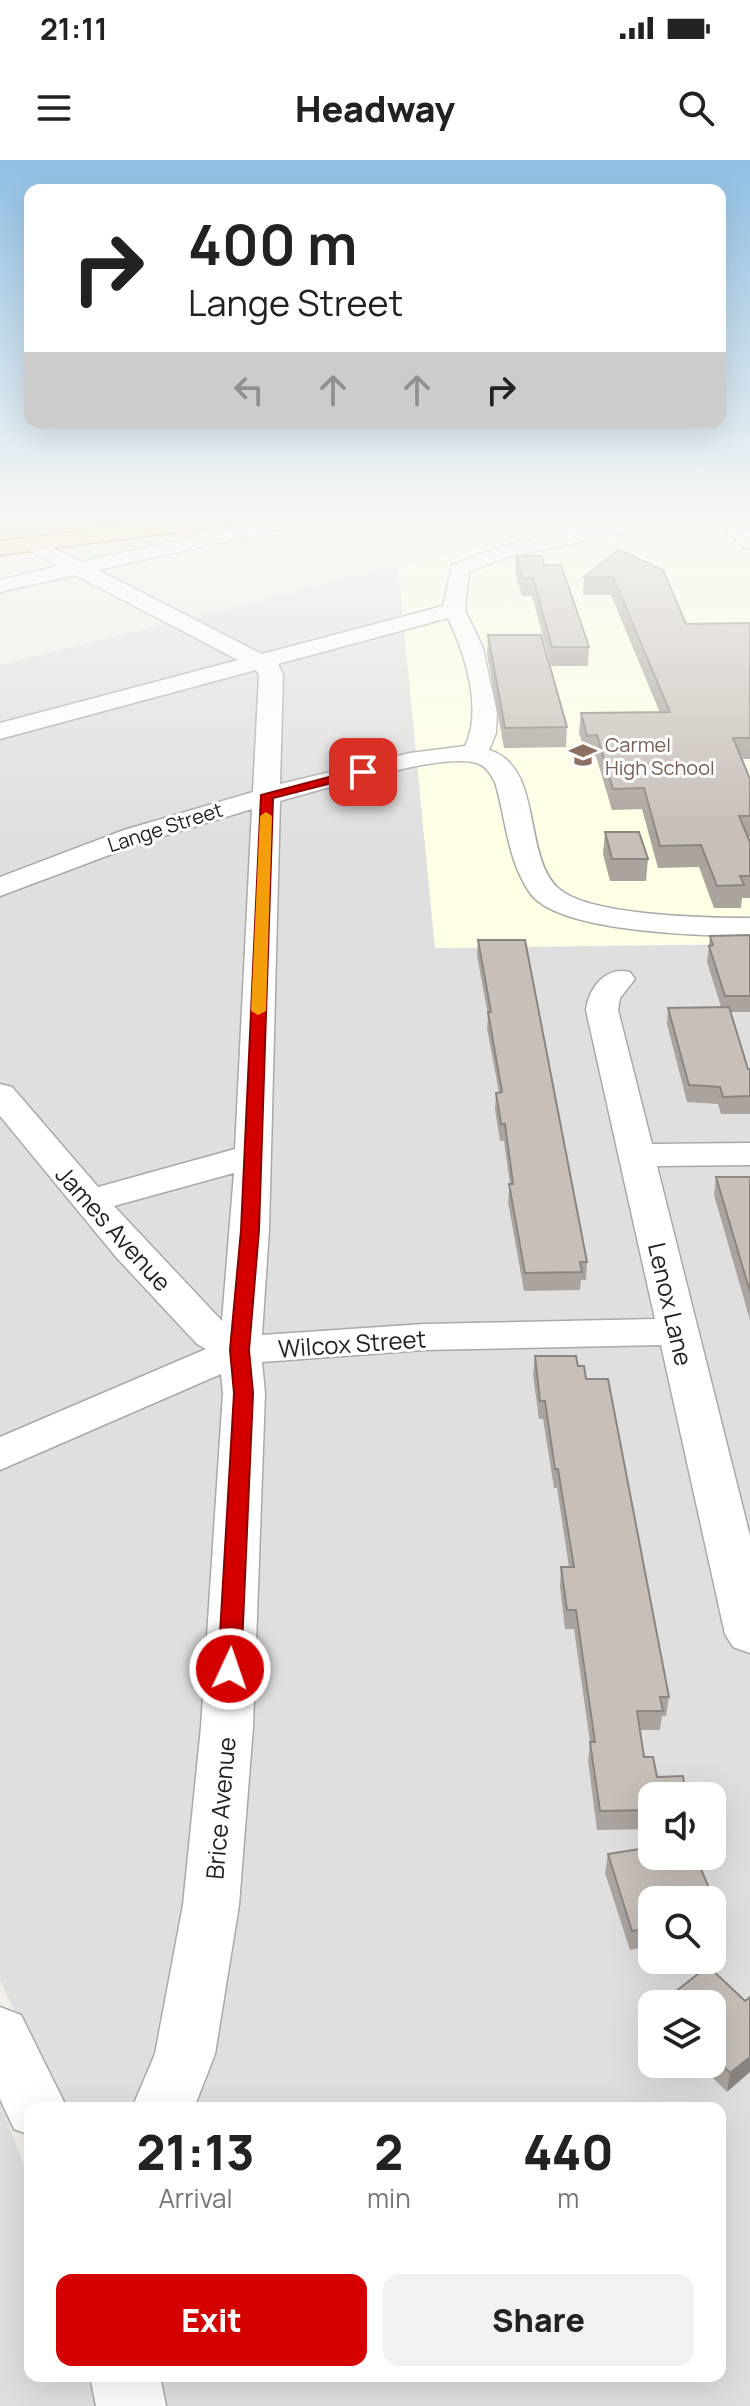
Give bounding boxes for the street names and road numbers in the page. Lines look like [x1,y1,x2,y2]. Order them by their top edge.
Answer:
street label: Lange Street [104,796,226,858]
street label: James Avenue [49,1158,179,1298]
street label: Lenox Lane [641,1239,701,1369]
street label: Wilcox Street [277,1321,427,1365]
street label: Brice Avenue [197,1735,243,1881]

